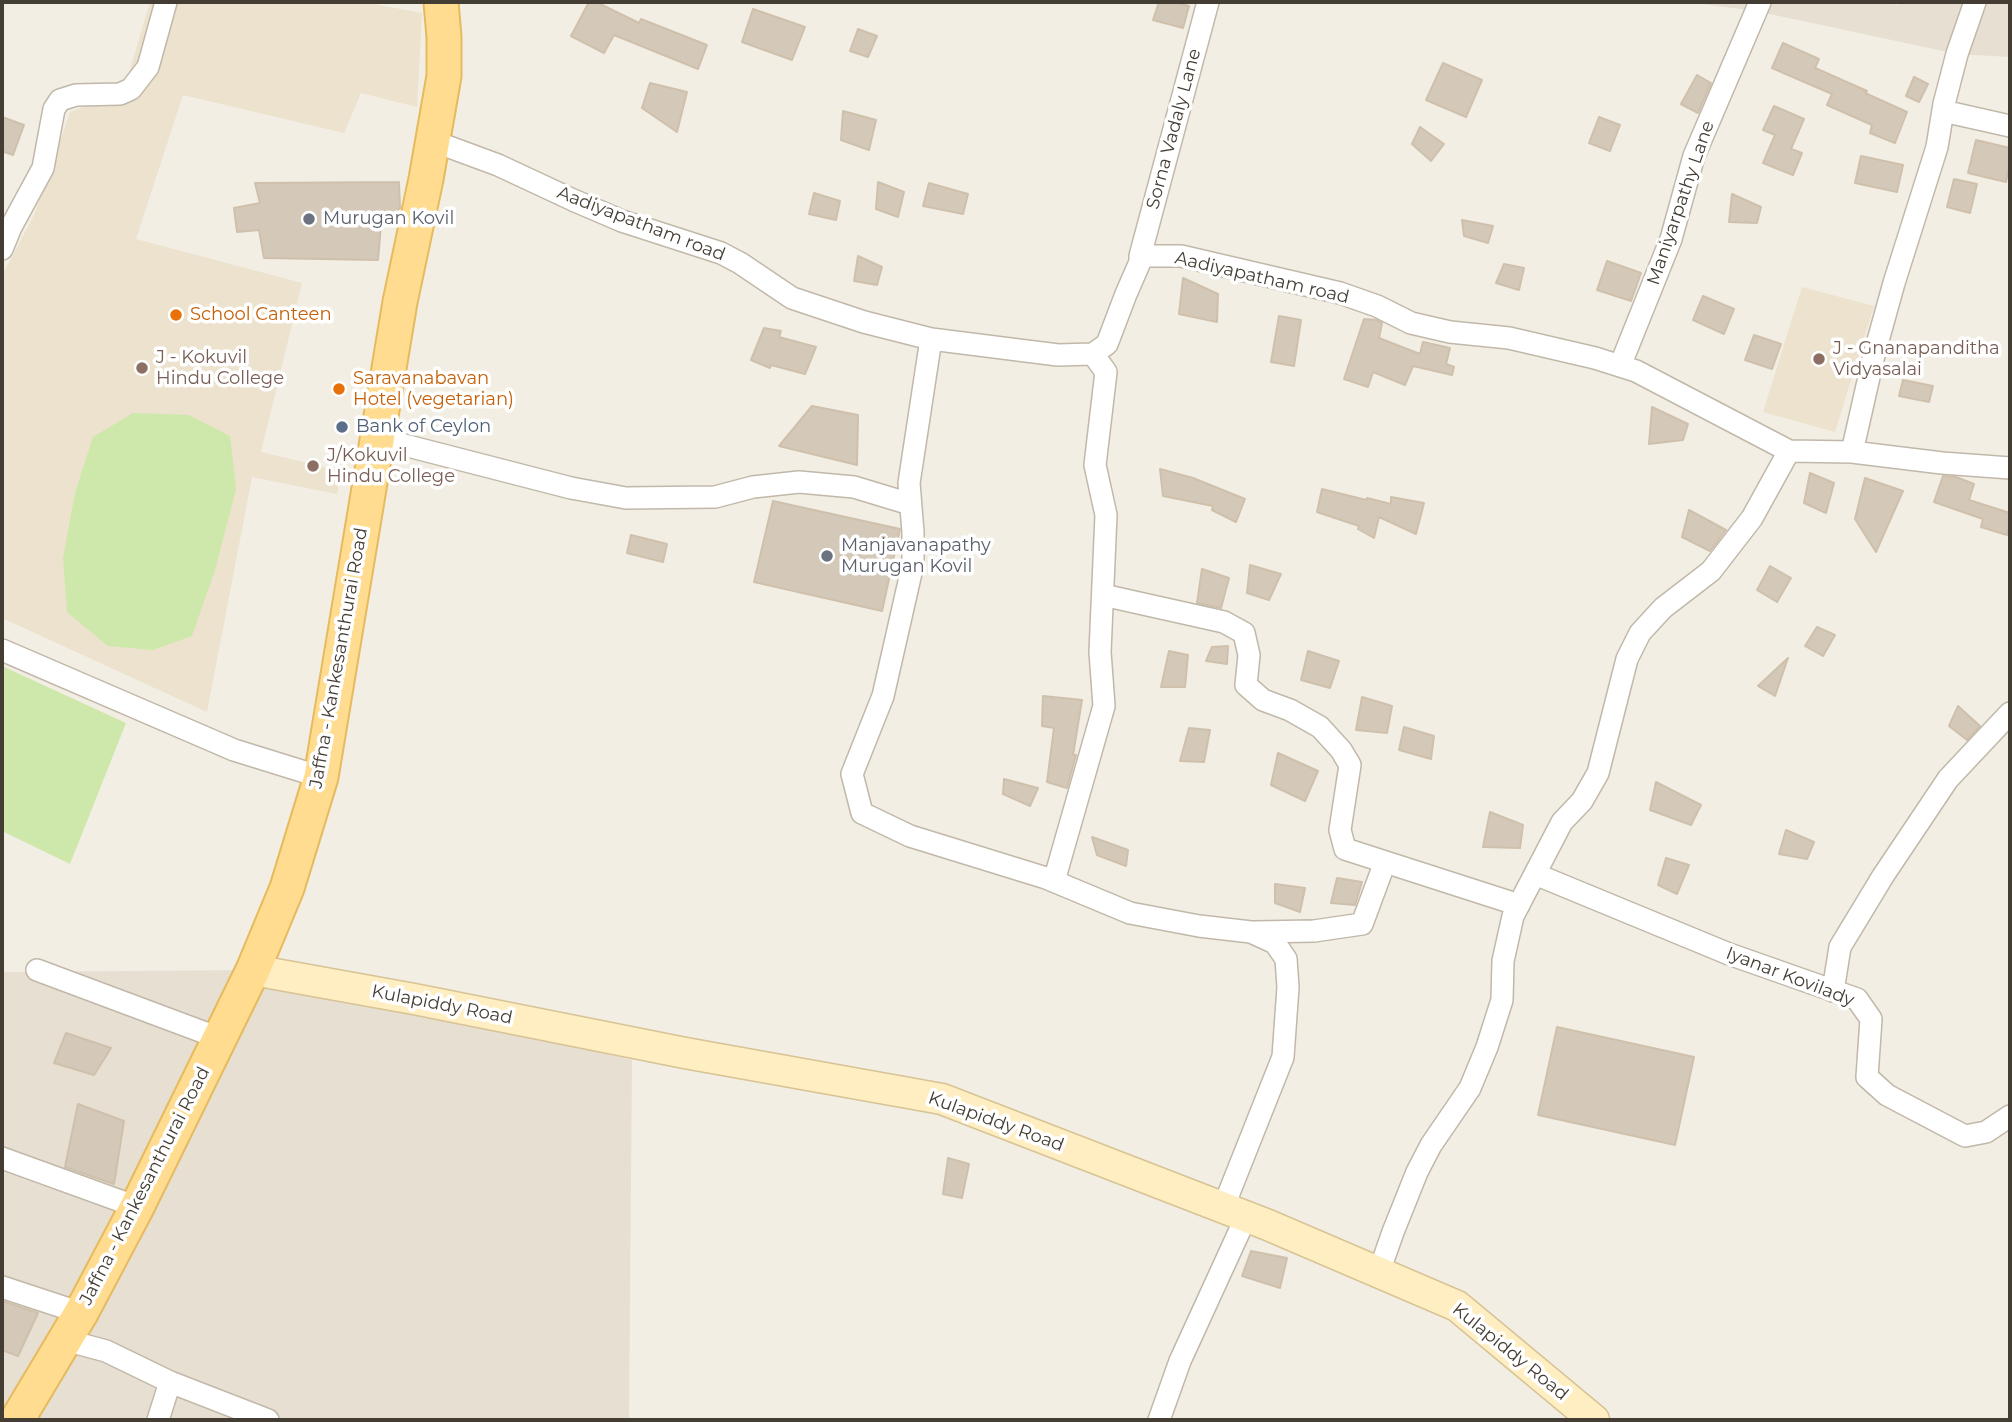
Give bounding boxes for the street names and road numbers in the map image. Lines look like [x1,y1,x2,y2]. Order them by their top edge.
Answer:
street label: Sorna Vadaly Lane [1142,46,1206,212]
street label: Maniyarpathy Lane [1643,118,1719,288]
street label: Aadiyapatham road [554,182,728,266]
street label: Aadiyapatham road [1173,247,1351,309]
street label: Jaffna - Kankesanthurai Road [305,526,373,790]
street label: Iyanar Kovilady [1723,943,1857,1011]
street label: Kulapiddy Road [370,981,514,1029]
street label: Jaffna - Kankesanthurai Road [75,1063,215,1309]
street label: Kulapiddy Road [925,1087,1067,1157]
street label: Kulapiddy Road [1448,1299,1572,1405]

